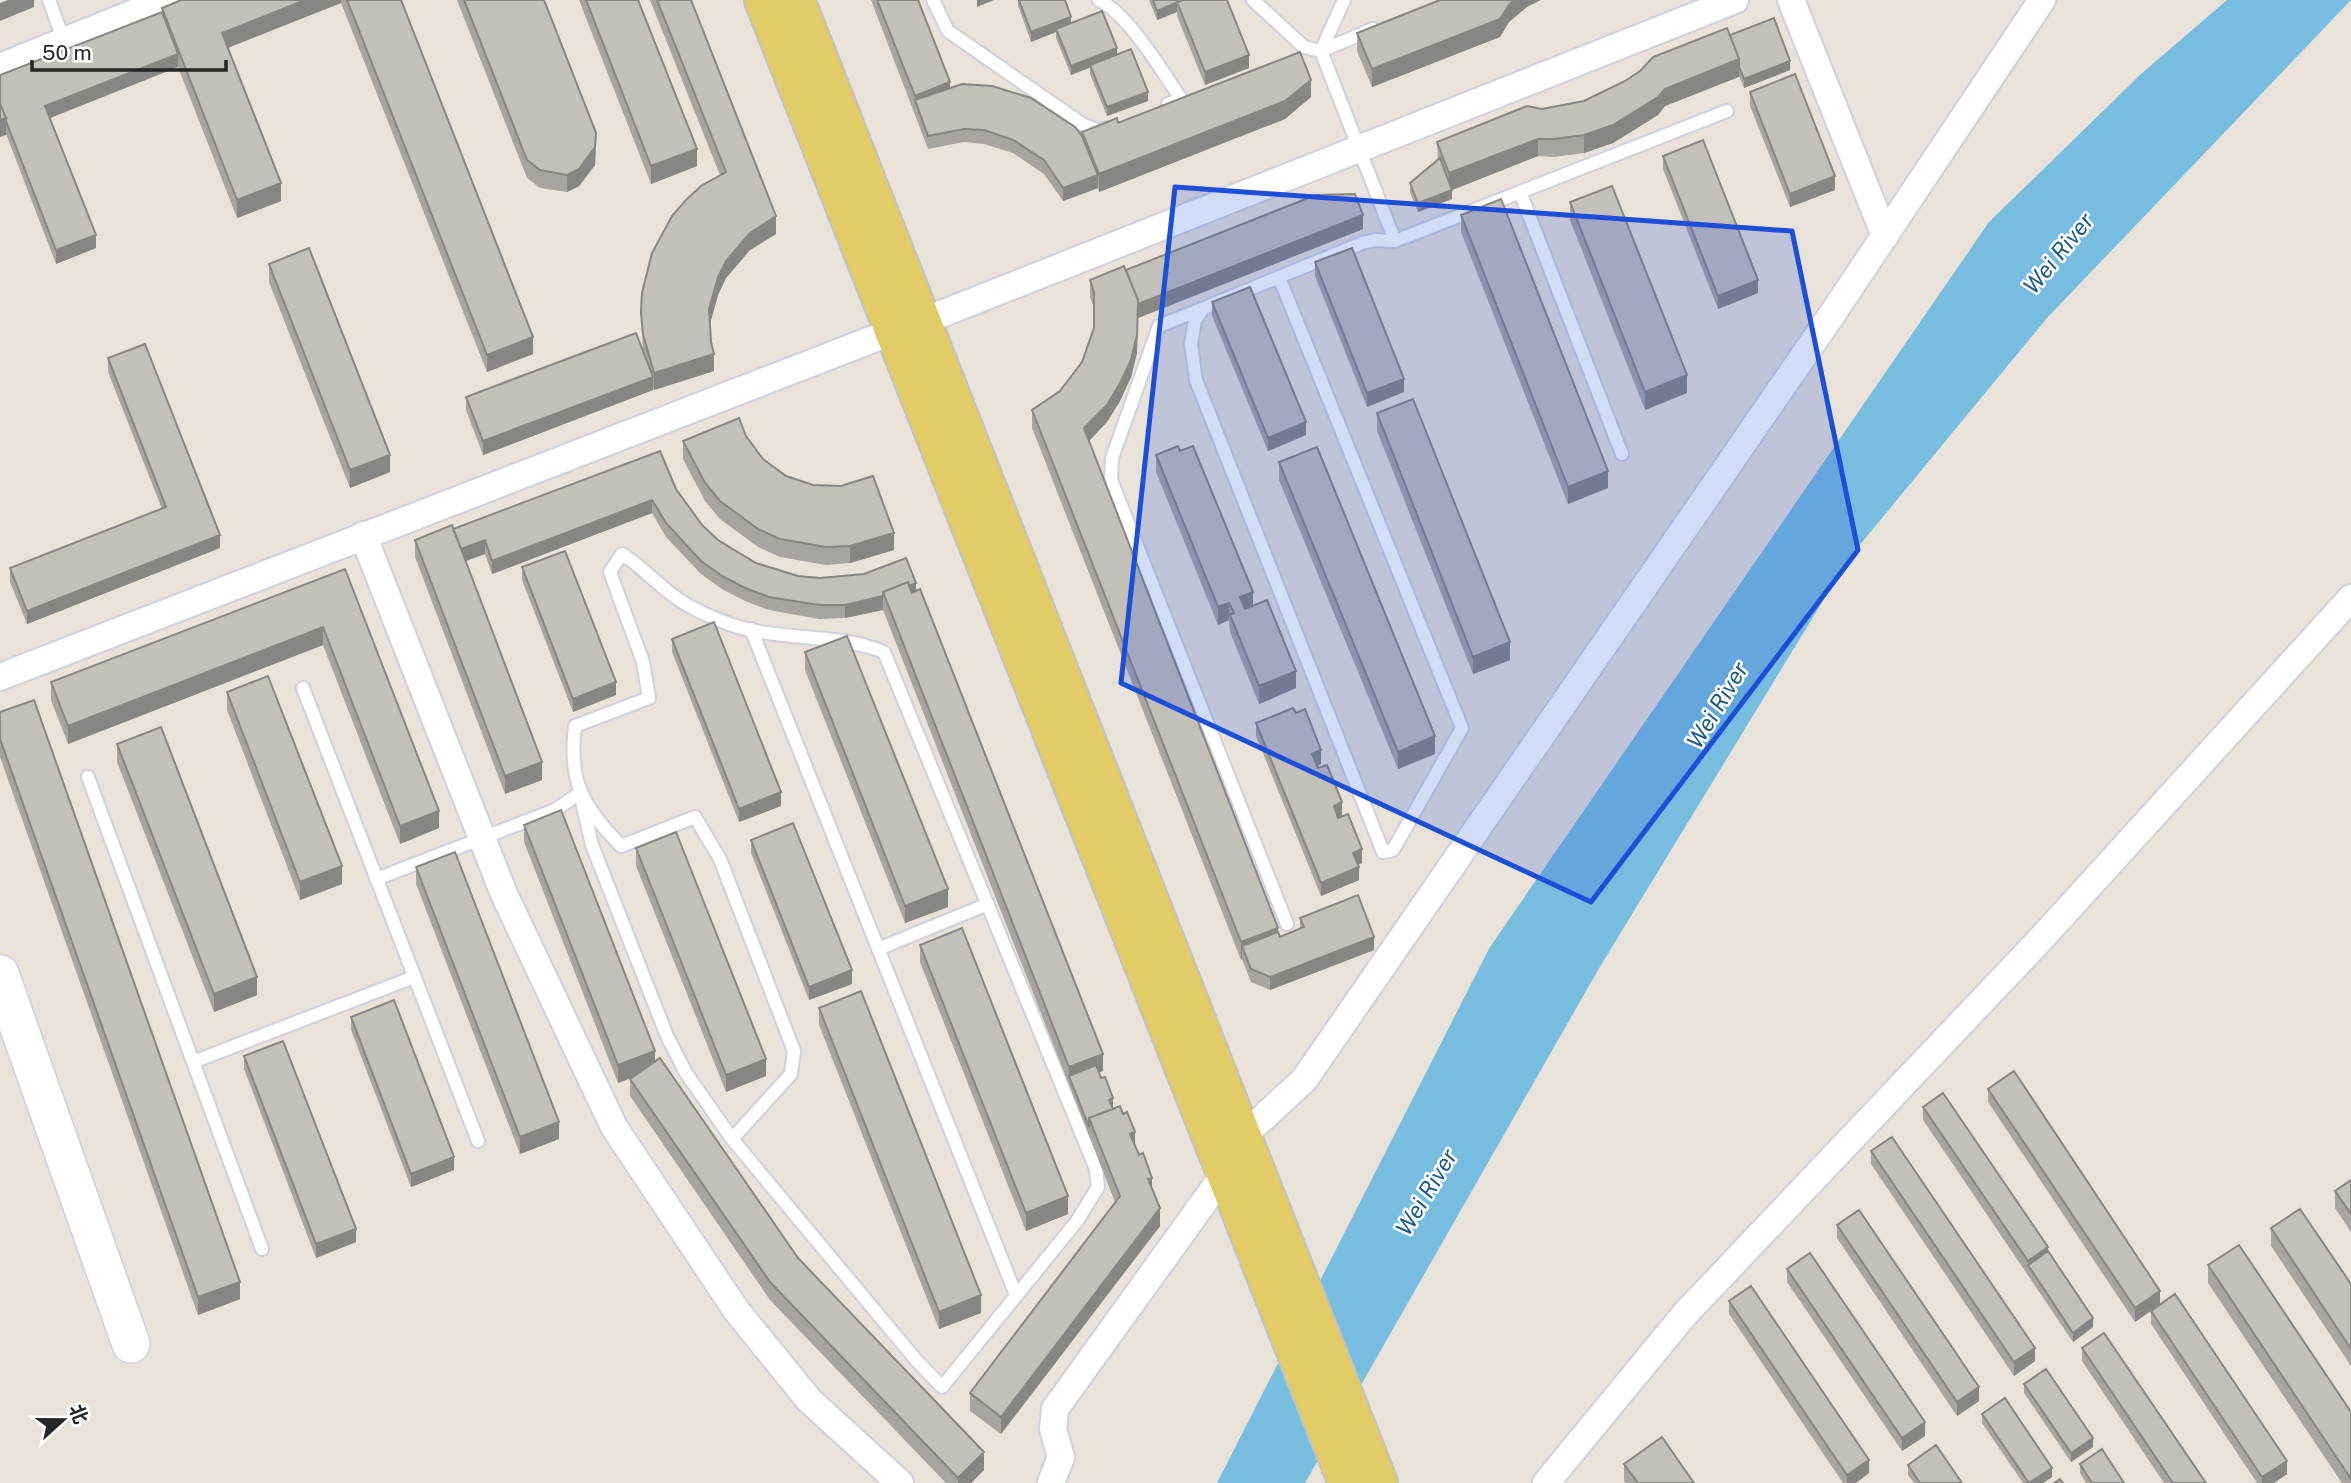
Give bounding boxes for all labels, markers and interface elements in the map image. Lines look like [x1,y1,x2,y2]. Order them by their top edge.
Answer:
scale bar [32,28,226,72]
text: 50 m [42,40,92,65]
water label: Wei River [2017,207,2099,299]
water label: Wei River [1681,657,1753,753]
water label: Wei River [1390,1144,1462,1240]
north arrow [28,1385,98,1455]
text: 北 [65,1401,93,1427]

